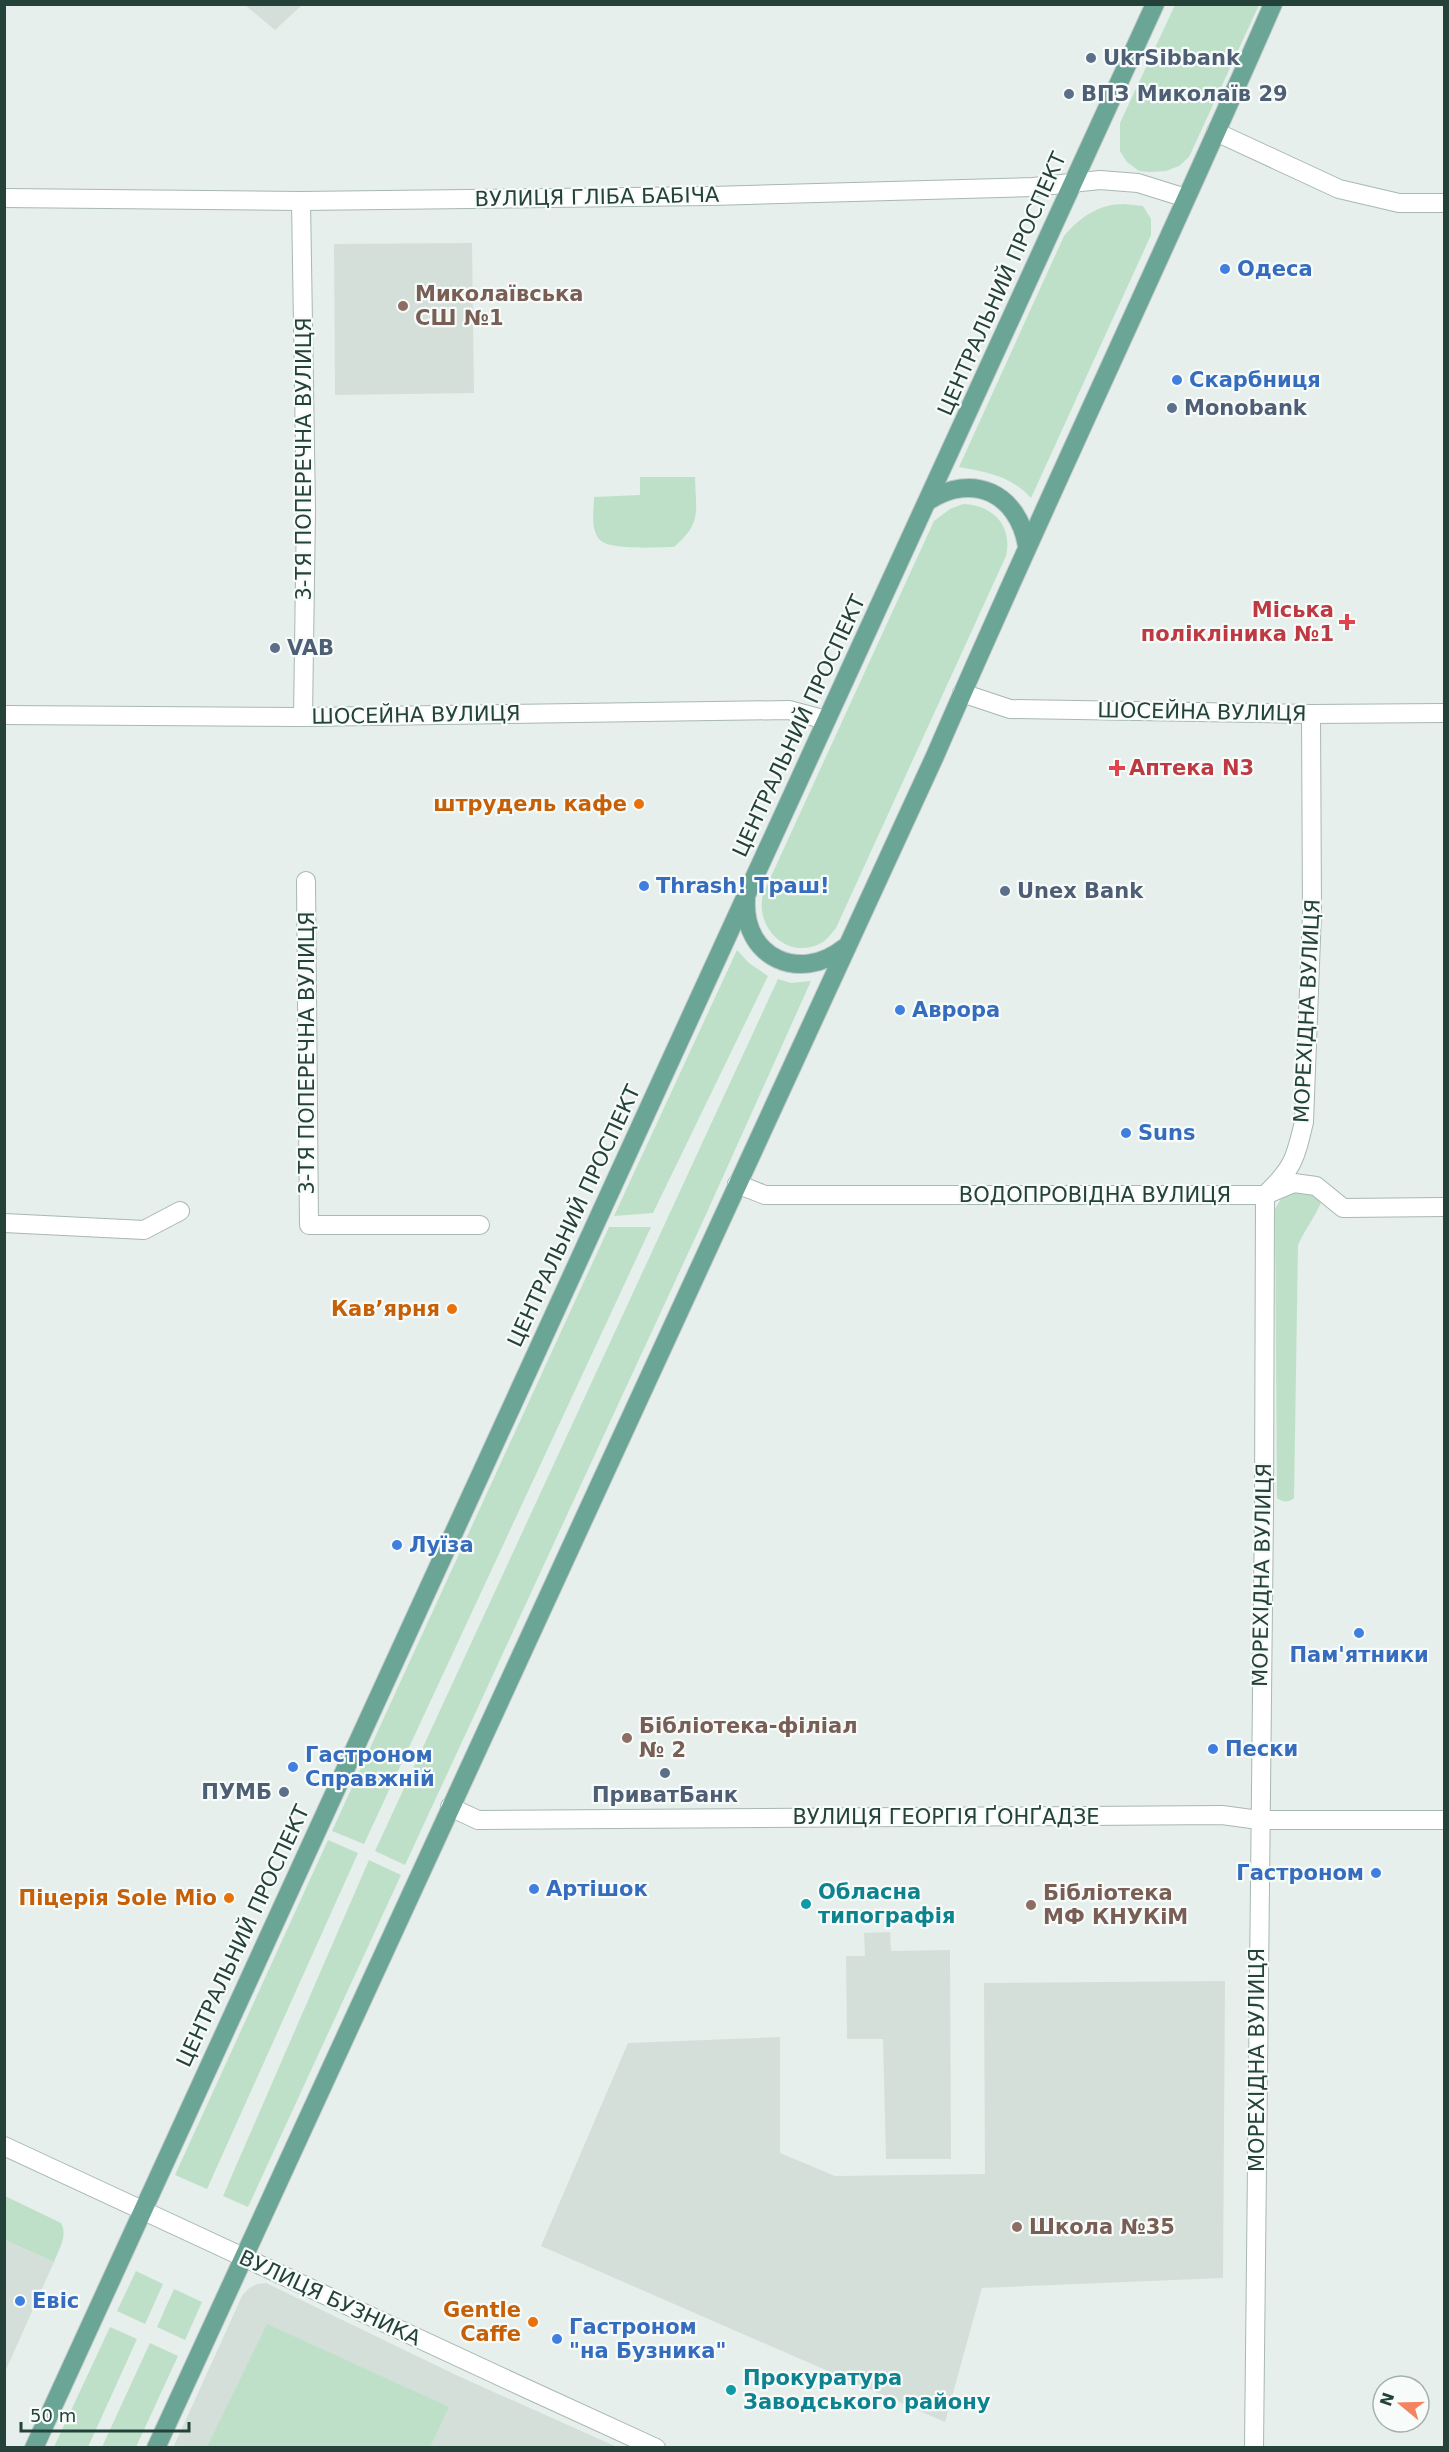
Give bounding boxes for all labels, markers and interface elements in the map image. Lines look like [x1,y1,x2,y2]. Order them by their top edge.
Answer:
place label: UkrSibbank [1103,46,1241,70]
marker: UkrSibbank [1084,51,1098,65]
place label: ВПЗ Миколаїв 29 [1081,82,1288,106]
marker: ВПЗ Миколаїв 29 [1062,87,1076,101]
street label: ЦЕНТРАЛЬНИЙ ПРОСПЕКТ [932,148,1071,419]
street label: ВУЛИЦЯ ГЛІБА БАБІЧА [474,183,720,211]
place label: Одеса [1237,257,1313,281]
marker: Одеса [1218,262,1232,276]
place label: Миколаївська СШ №1 [415,282,583,330]
marker: Миколаївська СШ №1 [396,299,410,313]
street label: 3-ТЯ ПОПЕРЕЧНА ВУЛИЦЯ [292,317,316,601]
place label: Скарбниця [1189,368,1321,392]
marker: Скарбниця [1170,373,1184,387]
place label: Monobank [1184,396,1308,420]
marker: Monobank [1165,401,1179,415]
street label: ЦЕНТРАЛЬНИЙ ПРОСПЕКТ [727,591,870,861]
place label: Міська полікліника №1 [1141,598,1334,646]
marker: Міська полікліника №1 [1338,613,1356,631]
place label: VAB [287,636,334,660]
marker: VAB [268,641,282,655]
street label: ШОСЕЙНА ВУЛИЦЯ [1097,697,1307,726]
street label: ШОСЕЙНА ВУЛИЦЯ [311,700,521,729]
place label: Аптека N3 [1129,756,1254,780]
marker: Аптека N3 [1110,761,1124,775]
place label: штрудель кафе [433,792,627,816]
marker: штрудель кафе [632,797,646,811]
place label: Thrash! Траш! [656,874,830,898]
marker: Thrash! Траш! [637,879,651,893]
place label: Unex Bank [1017,879,1144,903]
marker: Unex Bank [998,884,1012,898]
street label: МОРЕХІДНА ВУЛИЦЯ [1289,899,1325,1123]
street label: 3-ТЯ ПОПЕРЕЧНА ВУЛИЦЯ [295,911,319,1195]
place label: Аврора [912,998,1000,1022]
marker: Аврора [893,1003,907,1017]
street label: ЦЕНТРАЛЬНИЙ ПРОСПЕКТ [502,1081,645,1351]
place label: Suns [1138,1121,1196,1145]
marker: Suns [1119,1126,1133,1140]
street label: ВОДОПРОВІДНА ВУЛИЦЯ [959,1183,1231,1207]
place label: Кав’ярня [331,1297,440,1321]
marker: Кав’ярня [445,1302,459,1316]
street label: МОРЕХІДНА ВУЛИЦЯ [1248,1463,1276,1687]
place label: Луїза [409,1533,474,1557]
marker: Луїза [390,1538,404,1552]
marker: Пам'ятники [1352,1626,1366,1640]
place label: Пам'ятники [1289,1643,1429,1667]
place label: Бібліотека-філіал № 2 [639,1714,858,1762]
marker: Бібліотека-філіал № 2 [620,1731,634,1745]
place label: Пески [1225,1737,1298,1761]
marker: Пески [1206,1742,1220,1756]
place label: Гастроном Справжній [305,1743,435,1791]
marker: Гастроном Справжній [286,1760,300,1774]
marker: ПриватБанк [658,1766,672,1780]
place label: ПУМБ [201,1780,272,1804]
place label: ПриватБанк [592,1783,738,1807]
marker: ПУМБ [277,1785,291,1799]
street label: ЦЕНТРАЛЬНИЙ ПРОСПЕКТ [171,1801,314,2071]
street label: ВУЛИЦЯ ГЕОРГІЯ ҐОНҐАДЗЕ [792,1805,1100,1829]
place label: Гастроном [1236,1861,1364,1885]
marker: Гастроном [1369,1866,1383,1880]
place label: Артішок [546,1877,648,1901]
place label: Обласна типографія [818,1880,956,1928]
place label: Бібліотека МФ КНУКіМ [1043,1881,1188,1929]
marker: Артішок [527,1882,541,1896]
place label: Піцерія Sole Mio [19,1886,217,1910]
marker: Піцерія Sole Mio [222,1891,236,1905]
marker: Обласна типографія [799,1897,813,1911]
marker: Бібліотека МФ КНУКіМ [1024,1898,1038,1912]
street label: МОРЕХІДНА ВУЛИЦЯ [1245,1948,1269,2172]
place label: Школа №35 [1029,2215,1175,2239]
marker: Школа №35 [1010,2220,1024,2234]
street label: ВУЛИЦЯ БУЗНИКА [235,2245,425,2351]
place label: Евіс [32,2289,79,2313]
marker: Евіс [13,2294,27,2308]
place label: Gentle Caffe [443,2298,521,2346]
marker: Gentle Caffe [526,2315,540,2329]
place label: Гастроном "на Бузника" [569,2315,726,2363]
marker: Гастроном "на Бузника" [550,2332,564,2346]
place label: Прокуратура Заводського району [743,2366,991,2414]
north arrow [1371,2374,1431,2434]
marker: Прокуратура Заводського району [724,2383,738,2397]
text: N [1376,2390,1398,2409]
scale bar [21,2395,189,2433]
text: 50 m [30,2405,76,2426]

